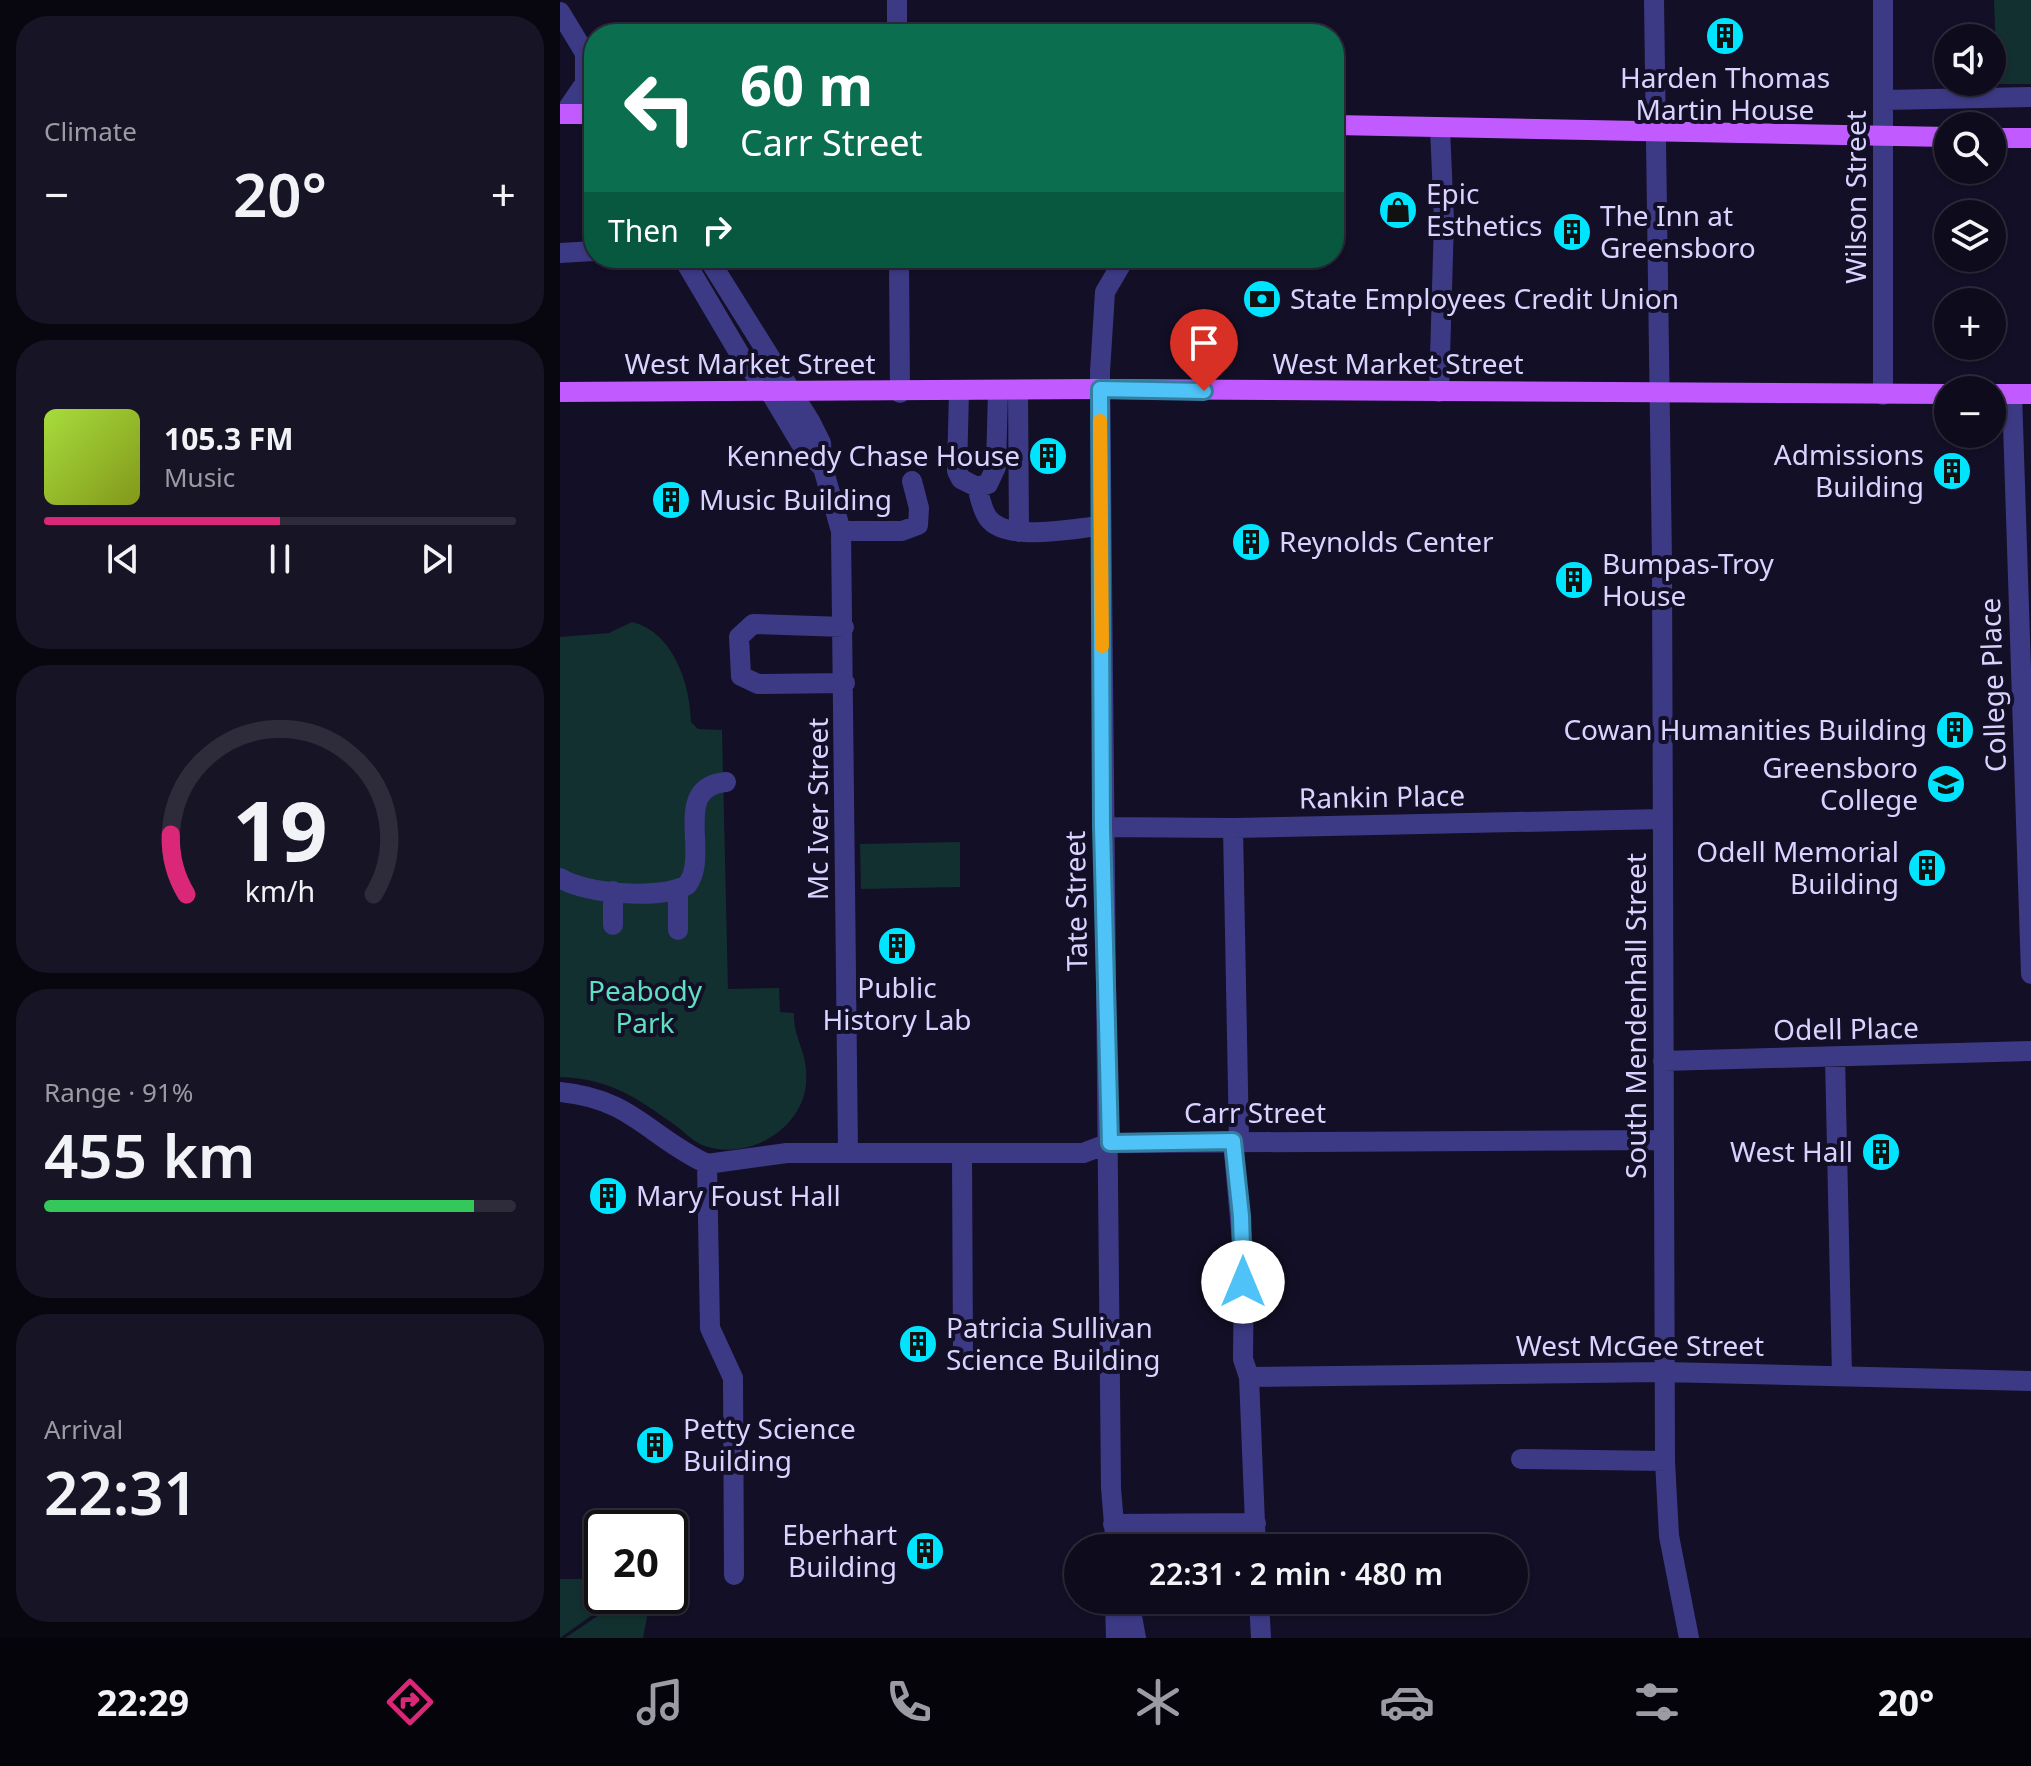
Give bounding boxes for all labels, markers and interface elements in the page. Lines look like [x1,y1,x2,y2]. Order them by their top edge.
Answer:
building icon: Harden Thomas Martin House [1704,15,1746,57]
map controls [1934,24,2006,448]
button: sound [1934,24,2006,96]
text: 60 m [740,46,873,122]
icon: left [608,56,712,160]
place label: Harden Thomas Martin House [1620,58,1830,128]
street label: Wilson Street [1836,110,1874,284]
button: search [1934,112,2006,184]
text: Climate [44,113,137,149]
text: Carr Street [740,118,923,167]
text: 20° [233,153,327,235]
text: − [44,164,69,224]
text: + [491,164,516,224]
place label: Epic Esthetics [1426,174,1542,244]
shop icon: Epic Esthetics [1377,189,1419,231]
place label: The Inn at Greensboro [1600,196,1756,266]
button: layers [1934,200,2006,272]
icon: right [695,208,739,252]
text: Then [608,210,679,251]
building icon: The Inn at Greensboro [1551,211,1593,253]
bank icon: State Employees Credit Union [1241,278,1283,320]
place label: State Employees Credit Union [1290,279,1679,317]
button: + [1934,288,2006,360]
pin [1170,309,1238,391]
icon: arrive [1182,321,1226,365]
street label: West Market Street [624,344,876,382]
street label: West Market Street [1272,344,1524,382]
button: − [1934,376,2006,448]
text: 105.3 FM [164,418,294,459]
building icon: Kennedy Chase House [1027,435,1069,477]
place label: Admissions Building [1774,435,1924,505]
place label: Kennedy Chase House [726,436,1020,474]
building icon: Admissions Building [1931,450,1973,492]
text: Music [164,459,235,495]
building icon: Music Building [650,479,692,521]
place label: Music Building [699,480,892,518]
building icon: Reynolds Center [1230,521,1272,563]
place label: Reynolds Center [1279,522,1494,560]
icon: previous [101,537,145,581]
icon: pause [258,537,302,581]
icon: next [415,537,459,581]
place label: Bumpas-Troy House [1602,544,1774,614]
building icon: Bumpas-Troy House [1553,559,1595,601]
street label: College Place [1970,597,2014,773]
building icon: Cowan Humanities Building [1934,709,1976,751]
place label: Cowan Humanities Building [1563,710,1927,748]
street label: Mc Iver Street [798,718,836,900]
place label: Greensboro College [1762,748,1918,818]
school or university icon: Greensboro College [1925,763,1967,805]
text: 19 [232,772,328,885]
street label: Rankin Place [1299,776,1465,816]
street label: Tate Street [1055,830,1095,972]
place label: Odell Memorial Building [1696,832,1899,902]
building icon: Odell Memorial Building [1906,847,1948,889]
street label: South Mendenhall Street [1616,853,1654,1179]
text: km/h [245,871,315,910]
building icon: Public History Lab [876,925,918,967]
place label: Public History Lab [822,968,972,1038]
park label: Peabody Park [588,971,703,1041]
street label: Odell Place [1773,1008,1919,1048]
text: Range · 91% [44,1074,193,1110]
street label: Carr Street [1184,1093,1326,1131]
text: 455 km [44,1114,255,1196]
building icon: West Hall [1860,1131,1902,1173]
place label: West Hall [1730,1132,1853,1170]
building icon: Mary Foust Hall [587,1175,629,1217]
place label: Mary Foust Hall [636,1176,841,1214]
position arrow [1201,1240,1285,1324]
place label: Patricia Sullivan Science Building [946,1308,1161,1378]
building icon: Patricia Sullivan Science Building [897,1323,939,1365]
street label: West McGee Street [1516,1326,1764,1364]
place label: Petty Science Building [683,1409,856,1479]
text: Arrival [44,1411,123,1447]
building icon: Petty Science Building [634,1424,676,1466]
text: 22:31 [44,1451,198,1533]
speed limit sign: 20 [584,1510,688,1614]
place label: Eberhart Building [782,1515,897,1585]
building icon: Eberhart Building [904,1530,946,1572]
text: 22:31 · 2 min · 480 m [1149,1553,1443,1594]
icon: directions [382,1674,438,1730]
icon: music [632,1674,688,1730]
icon: phone [881,1674,937,1730]
icon: climate [1130,1674,1186,1730]
icon: car [1379,1674,1435,1730]
icon: filters [1629,1674,1685,1730]
text: 22:29 [97,1678,189,1727]
text: 20° [1878,1678,1934,1727]

